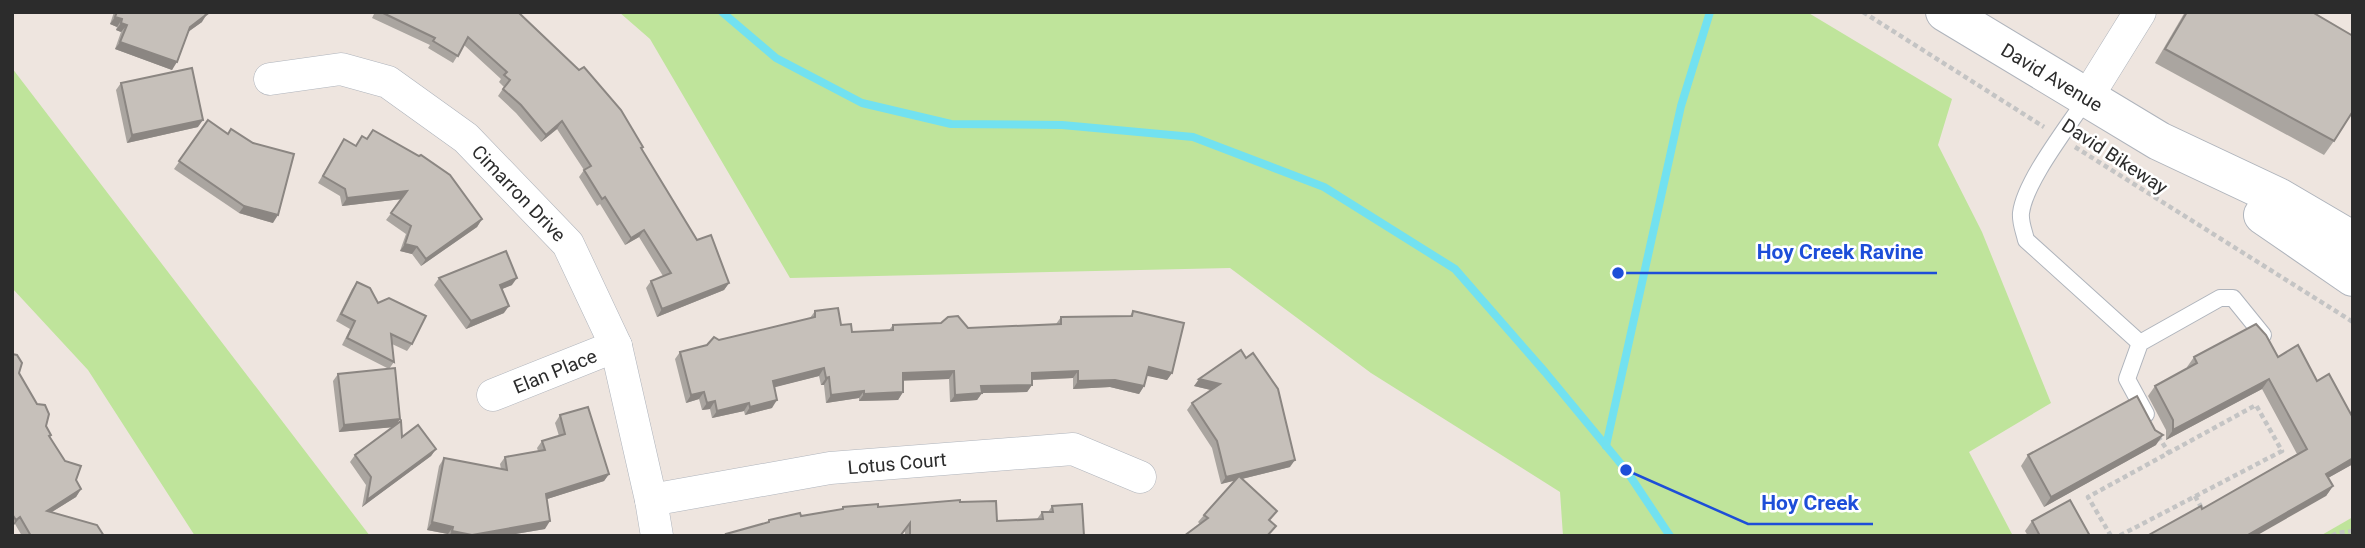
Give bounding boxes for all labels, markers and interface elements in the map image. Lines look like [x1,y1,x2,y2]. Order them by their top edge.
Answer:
street label: David Avenue [1997,38,2107,117]
street label: David Bikeway [2058,114,2172,199]
street label: Cimarron Drive [467,140,570,246]
callout: Hoy Creek Ravine [1743,231,1937,273]
text: Hoy Creek Ravine [1757,240,1923,264]
street label: Elan Place [510,344,600,399]
street label: Lotus Court [847,448,947,479]
callout: Hoy Creek [1748,482,1873,524]
text: Hoy Creek [1761,491,1860,515]

